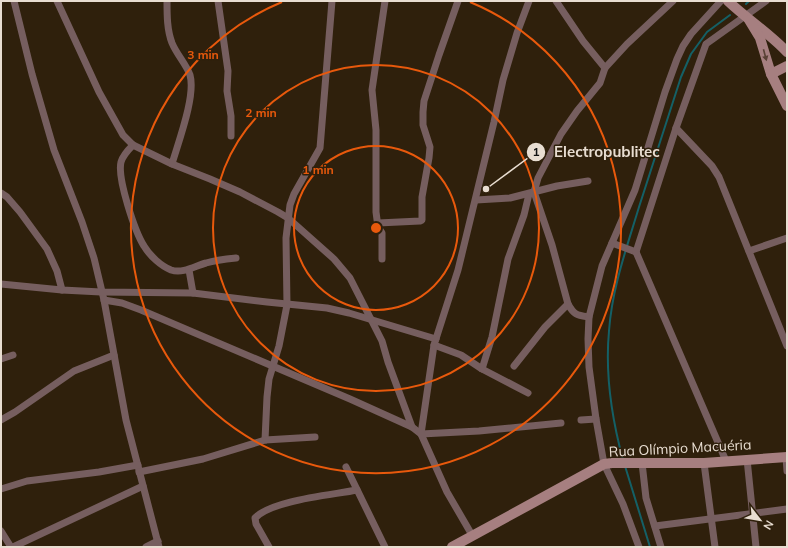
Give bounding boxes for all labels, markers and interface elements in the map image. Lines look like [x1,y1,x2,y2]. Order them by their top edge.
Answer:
text: 3 min [187,47,219,62]
one-way arrow [763,49,769,61]
text: 2 min [245,105,277,120]
callout: Electropublitec [526,138,668,165]
text: Electropublitec [554,142,660,161]
text: 1 [532,144,540,159]
text: 1 min [302,162,334,177]
centre of rings [369,221,383,235]
street label: Rua Olímpio Macuéria [608,435,752,461]
north arrow [740,500,780,540]
text: N [760,518,777,532]

